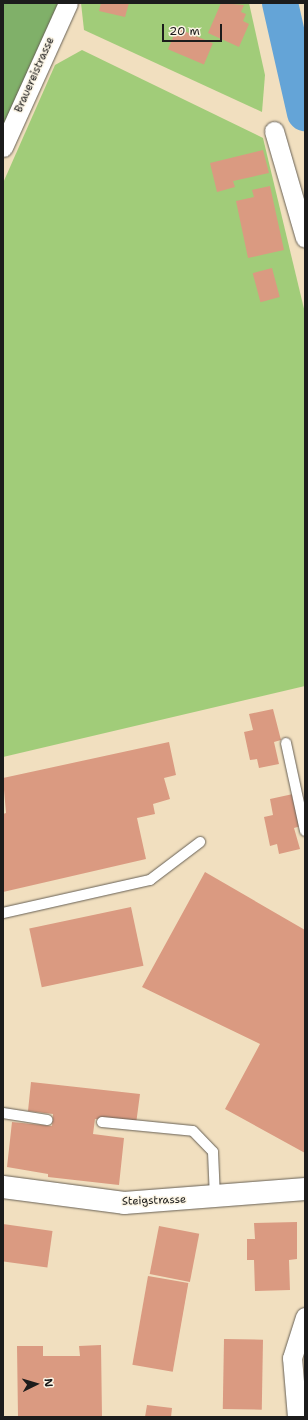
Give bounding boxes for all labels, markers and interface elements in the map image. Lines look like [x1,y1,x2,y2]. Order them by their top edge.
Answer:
scale bar [164,16,224,42]
text: 20 m [169,23,200,39]
street label: Brauereistrasse [12,35,58,115]
street label: Steigstrasse [122,1193,186,1209]
north arrow [16,1364,56,1404]
text: N [41,1378,56,1388]

